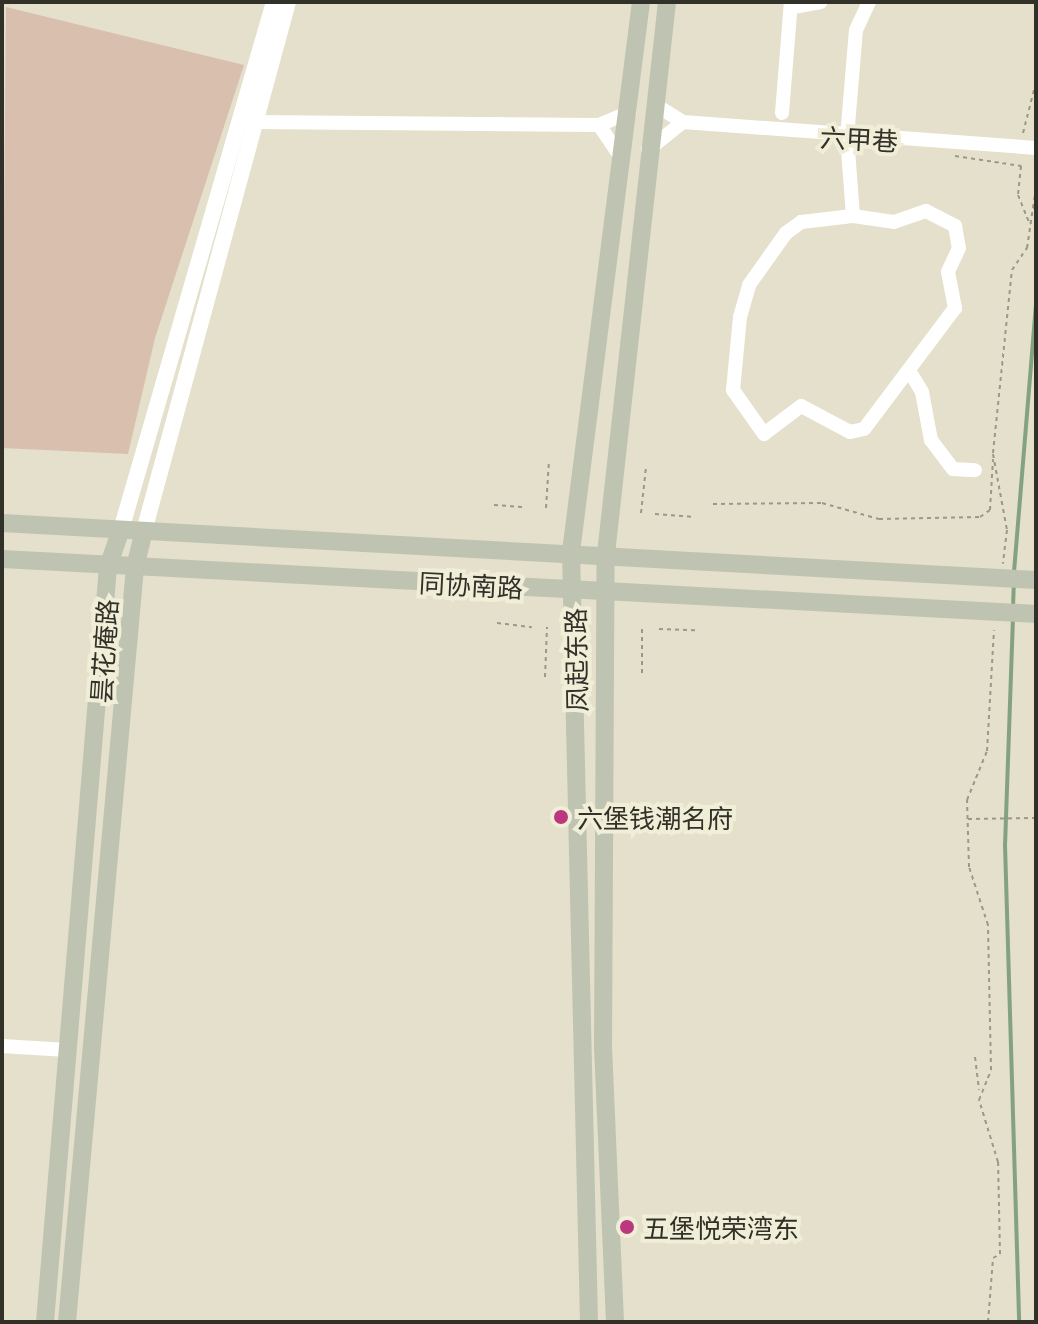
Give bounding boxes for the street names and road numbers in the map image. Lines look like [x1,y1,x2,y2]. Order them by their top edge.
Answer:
street label: 六甲巷 [819,120,899,156]
street label: 同协南路 [418,566,524,602]
street label: 昙花庵路 [84,598,122,704]
street label: 凤起东路 [558,608,592,712]

